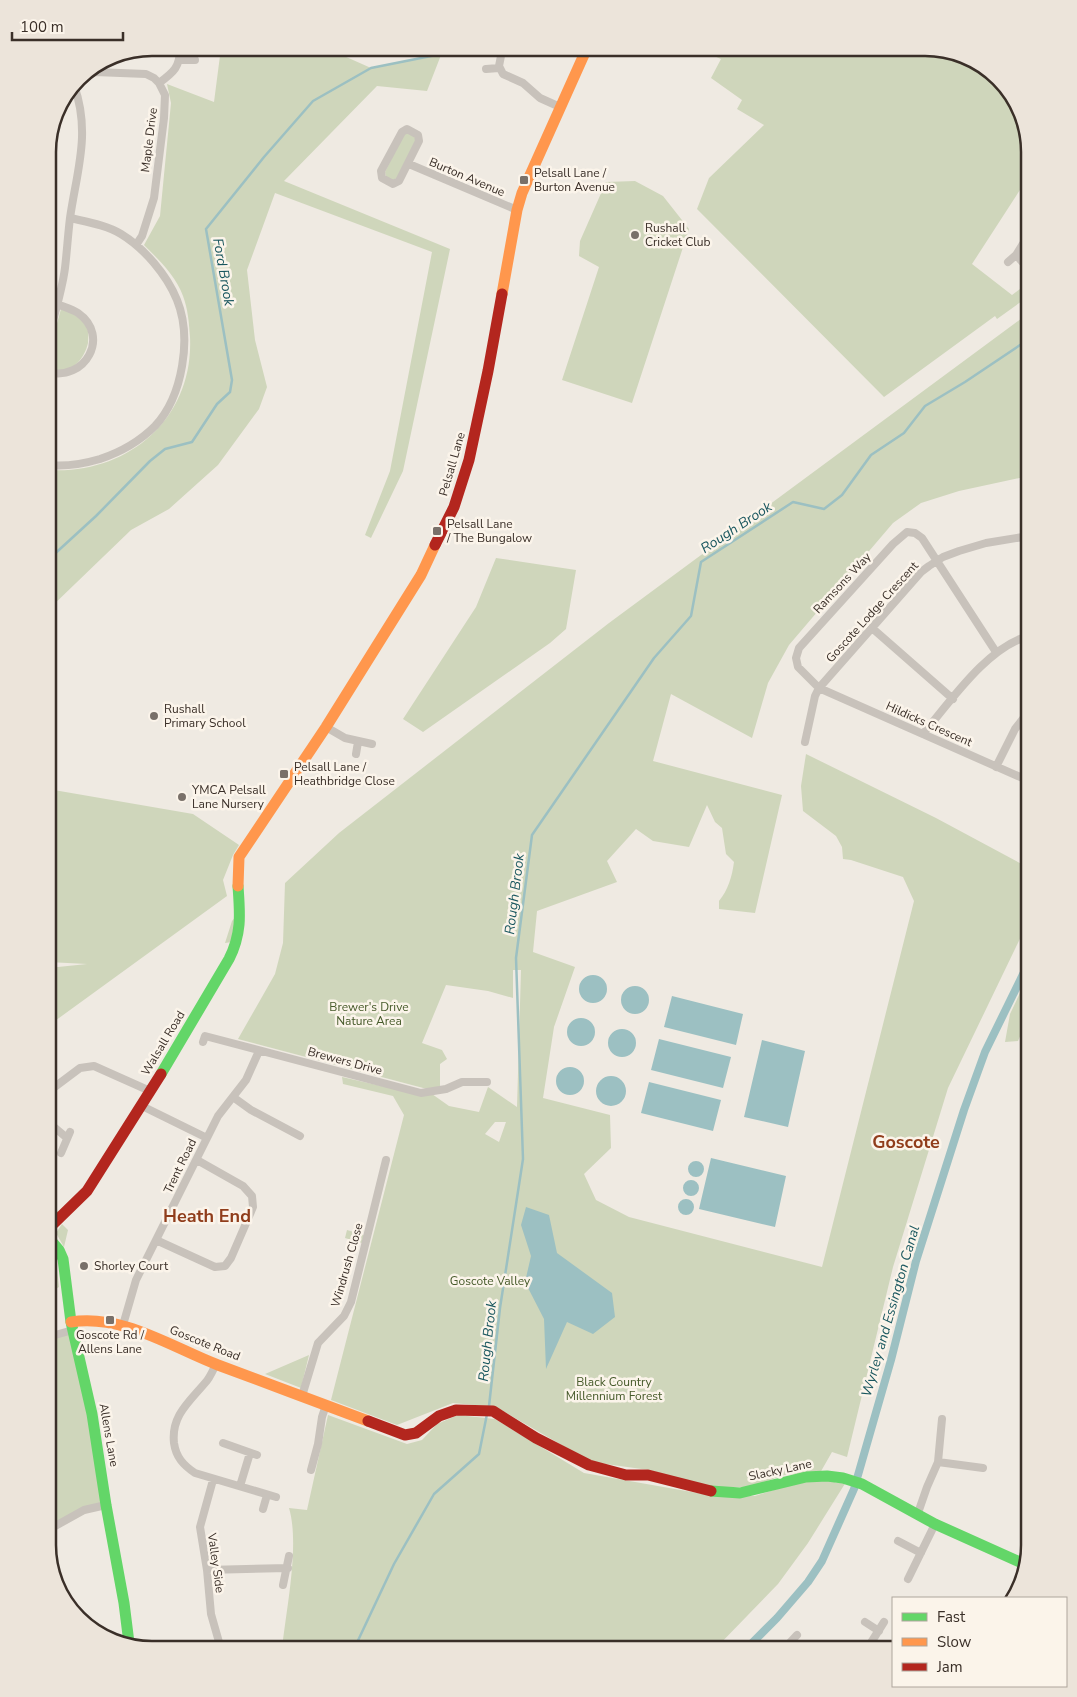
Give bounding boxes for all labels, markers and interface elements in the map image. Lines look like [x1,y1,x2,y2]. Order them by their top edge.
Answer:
scale bar [12,10,124,42]
text: 100 m [20,17,64,37]
street label: Maple Drive [137,107,161,173]
street label: Burton Avenue [427,154,507,200]
place label: Pelsall Lane / Burton Avenue [534,165,615,195]
marker: Pelsall Lane / Burton Avenue [518,174,530,186]
place label: Rushall Cricket Club [645,220,711,250]
marker: Rushall Cricket Club [629,229,641,241]
water label: Ford Brook [208,237,239,309]
street label: Pelsall Lane [435,430,469,498]
water label: Rough Brook [697,497,776,558]
place label: Pelsall Lane / The Bungalow [446,516,532,546]
marker: Pelsall Lane / The Bungalow [431,525,443,537]
street label: Ramsons Way [810,549,875,617]
street label: Goscote Lodge Crescent [822,557,922,666]
street label: Hildicks Crescent [883,698,975,751]
place label: Rushall Primary School [164,701,246,731]
marker: Rushall Primary School [148,710,160,722]
place label: Pelsall Lane / Heathbridge Close [294,759,395,789]
marker: Pelsall Lane / Heathbridge Close [278,768,290,780]
place label: YMCA Pelsall Lane Nursery [191,782,266,812]
marker: YMCA Pelsall Lane Nursery [176,791,188,803]
water label: Rough Brook [500,851,529,936]
park label: Brewer's Drive Nature Area [329,999,409,1029]
street label: Walsall Road [137,1008,189,1078]
street label: Brewers Drive [306,1043,384,1079]
district label: Goscote [872,1130,940,1154]
street label: Trent Road [160,1136,200,1196]
district label: Heath End [163,1204,251,1228]
street label: Windrush Close [327,1221,367,1309]
water label: Wyrley and Essington Canal [857,1223,924,1399]
place label: Shorley Court [94,1258,169,1274]
marker: Shorley Court [78,1260,90,1272]
park label: Goscote Valley [450,1273,531,1289]
water label: Rough Brook [474,1299,501,1383]
marker: Goscote Rd / Allens Lane [104,1314,116,1326]
street label: Goscote Road [167,1322,243,1364]
place label: Goscote Rd / Allens Lane [76,1327,145,1357]
park label: Black Country Millennium Forest [566,1374,663,1404]
street label: Allens Lane [96,1402,122,1468]
street label: Slacky Lane [747,1456,813,1484]
street label: Valley Side [204,1531,228,1594]
legend [892,1597,1067,1687]
text: Fast [937,1607,966,1627]
text: Slow [937,1632,972,1652]
text: Jam [936,1657,963,1677]

